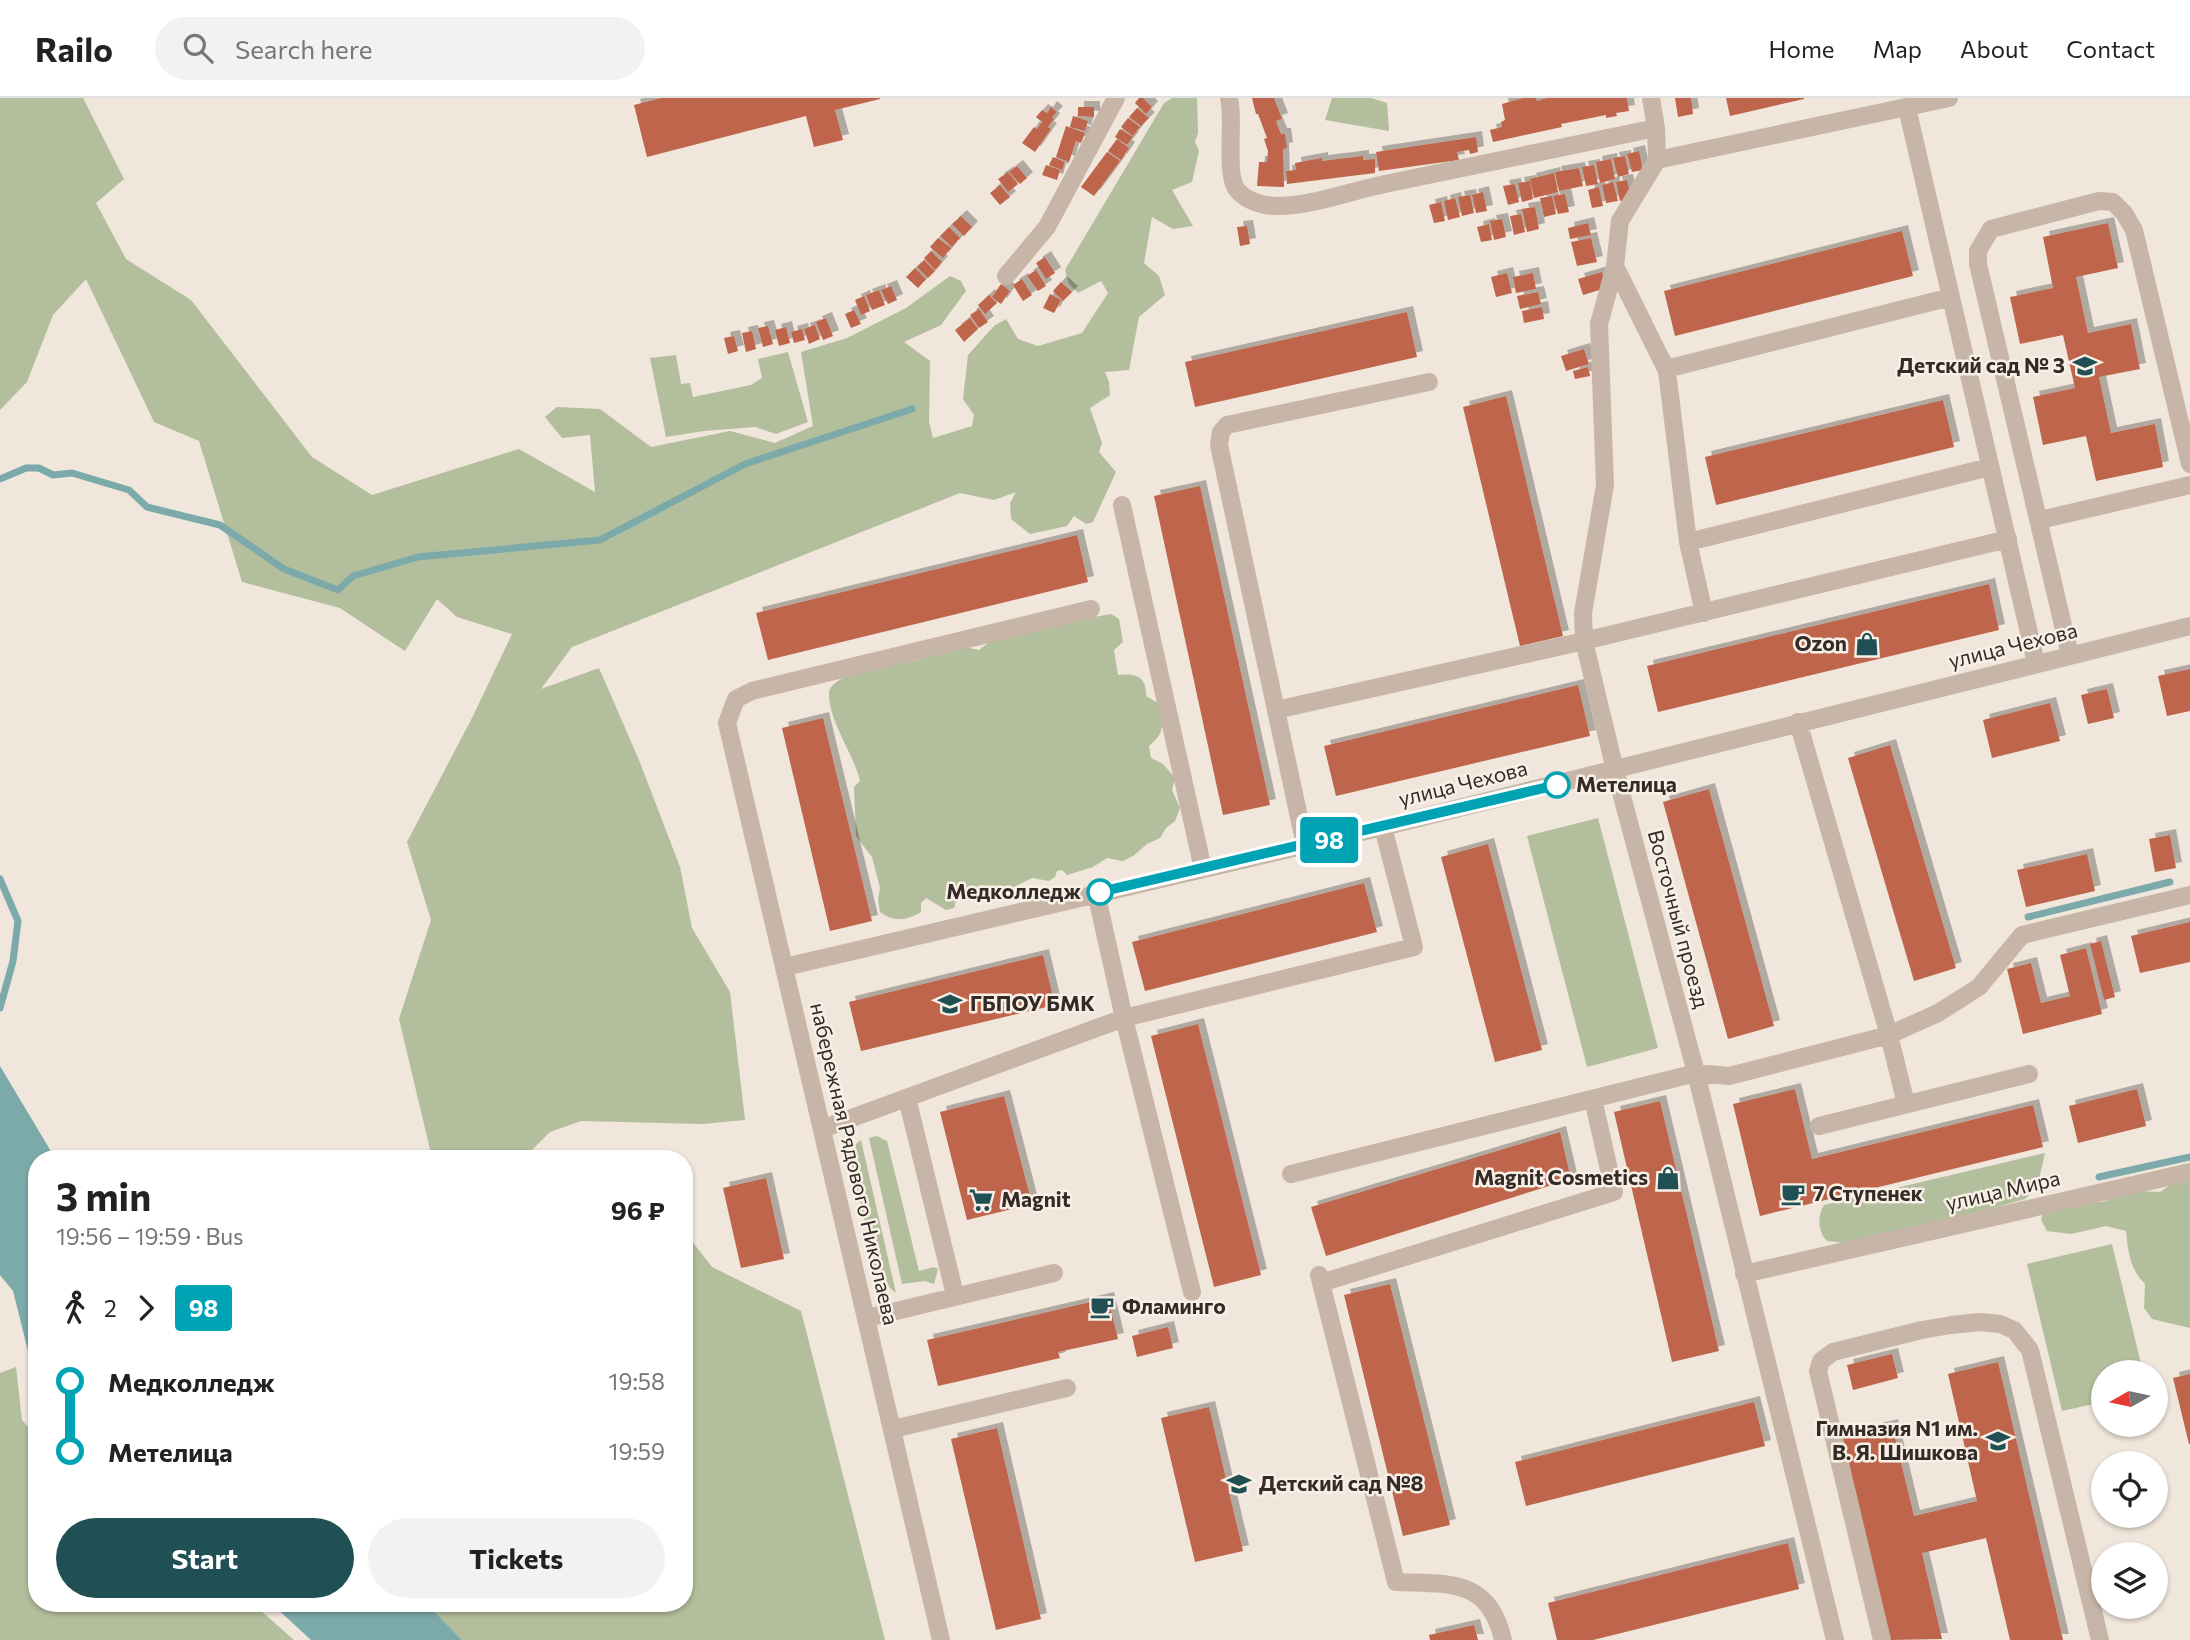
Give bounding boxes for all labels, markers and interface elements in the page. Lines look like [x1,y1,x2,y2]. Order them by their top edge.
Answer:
search box [155,17,645,80]
text: Railo [35,28,113,69]
icon: search [179,29,217,67]
text: Search here [235,33,372,64]
text: Home [1769,34,1835,63]
text: Map [1873,34,1922,63]
text: About [1960,34,2028,63]
text: Contact [2066,34,2155,63]
place label: Детский сад № 3 [1897,352,2065,377]
school or university icon: Детский сад № 3 [2071,352,2099,380]
street label: улица Чехова [1946,616,2080,673]
place label: Ozon [1794,630,1847,655]
shop icon: Ozon [1853,630,1881,658]
street label: улица Чехова [1396,754,1530,811]
place label: Метелица [1576,771,1677,796]
marker: Метелица [1544,772,1570,798]
line badge: 98 [1298,817,1360,863]
text: 98 [1314,825,1344,854]
street label: Восточный проезд [1644,827,1715,1010]
place label: Медколледж [946,878,1081,903]
marker: Медколледж [1087,879,1113,905]
school or university icon: ГБПОУ БМК [936,990,964,1018]
place label: ГБПОУ БМК [970,990,1095,1015]
street label: набережная Рядового Николаева [806,1000,905,1327]
place label: Magnit Cosmetics [1474,1164,1648,1189]
shop icon: Magnit Cosmetics [1654,1164,1682,1192]
street label: улица Мира [1943,1164,2062,1215]
text: 3 min [56,1172,151,1219]
cafe icon: 7 Ступенек [1779,1180,1807,1208]
place label: 7 Ступенек [1813,1180,1923,1205]
supermarket icon: Magnit [967,1186,995,1214]
place label: Magnit [1001,1186,1071,1211]
text: 96 ₽ [611,1194,665,1225]
text: 19:56 – 19:59 · Bus [56,1222,244,1250]
icon: walk [56,1289,94,1327]
icon: forward [127,1289,165,1327]
text: 98 [189,1293,218,1322]
cafe icon: Фламинго [1088,1293,1116,1321]
place label: Фламинго [1122,1293,1226,1318]
text: 2 [104,1294,117,1322]
north arrow [2091,1360,2168,1437]
map controls [2091,1360,2168,1619]
text: Медколледж [108,1366,275,1397]
text: 19:58 [609,1367,665,1395]
place label: Гимназия N1 им. В. Я. Шишкова [1816,1415,1978,1464]
school or university icon: Гимназия N1 им. В. Я. Шишкова [1984,1427,2012,1455]
text: Метелица [108,1436,233,1467]
text: 19:59 [609,1437,665,1465]
button: locate [2091,1451,2168,1528]
school or university icon: Детский сад №8 [1225,1470,1253,1498]
place label: Детский сад №8 [1259,1470,1424,1495]
button: Start [56,1518,354,1598]
button: Tickets [368,1518,665,1598]
button: layers [2091,1542,2168,1619]

